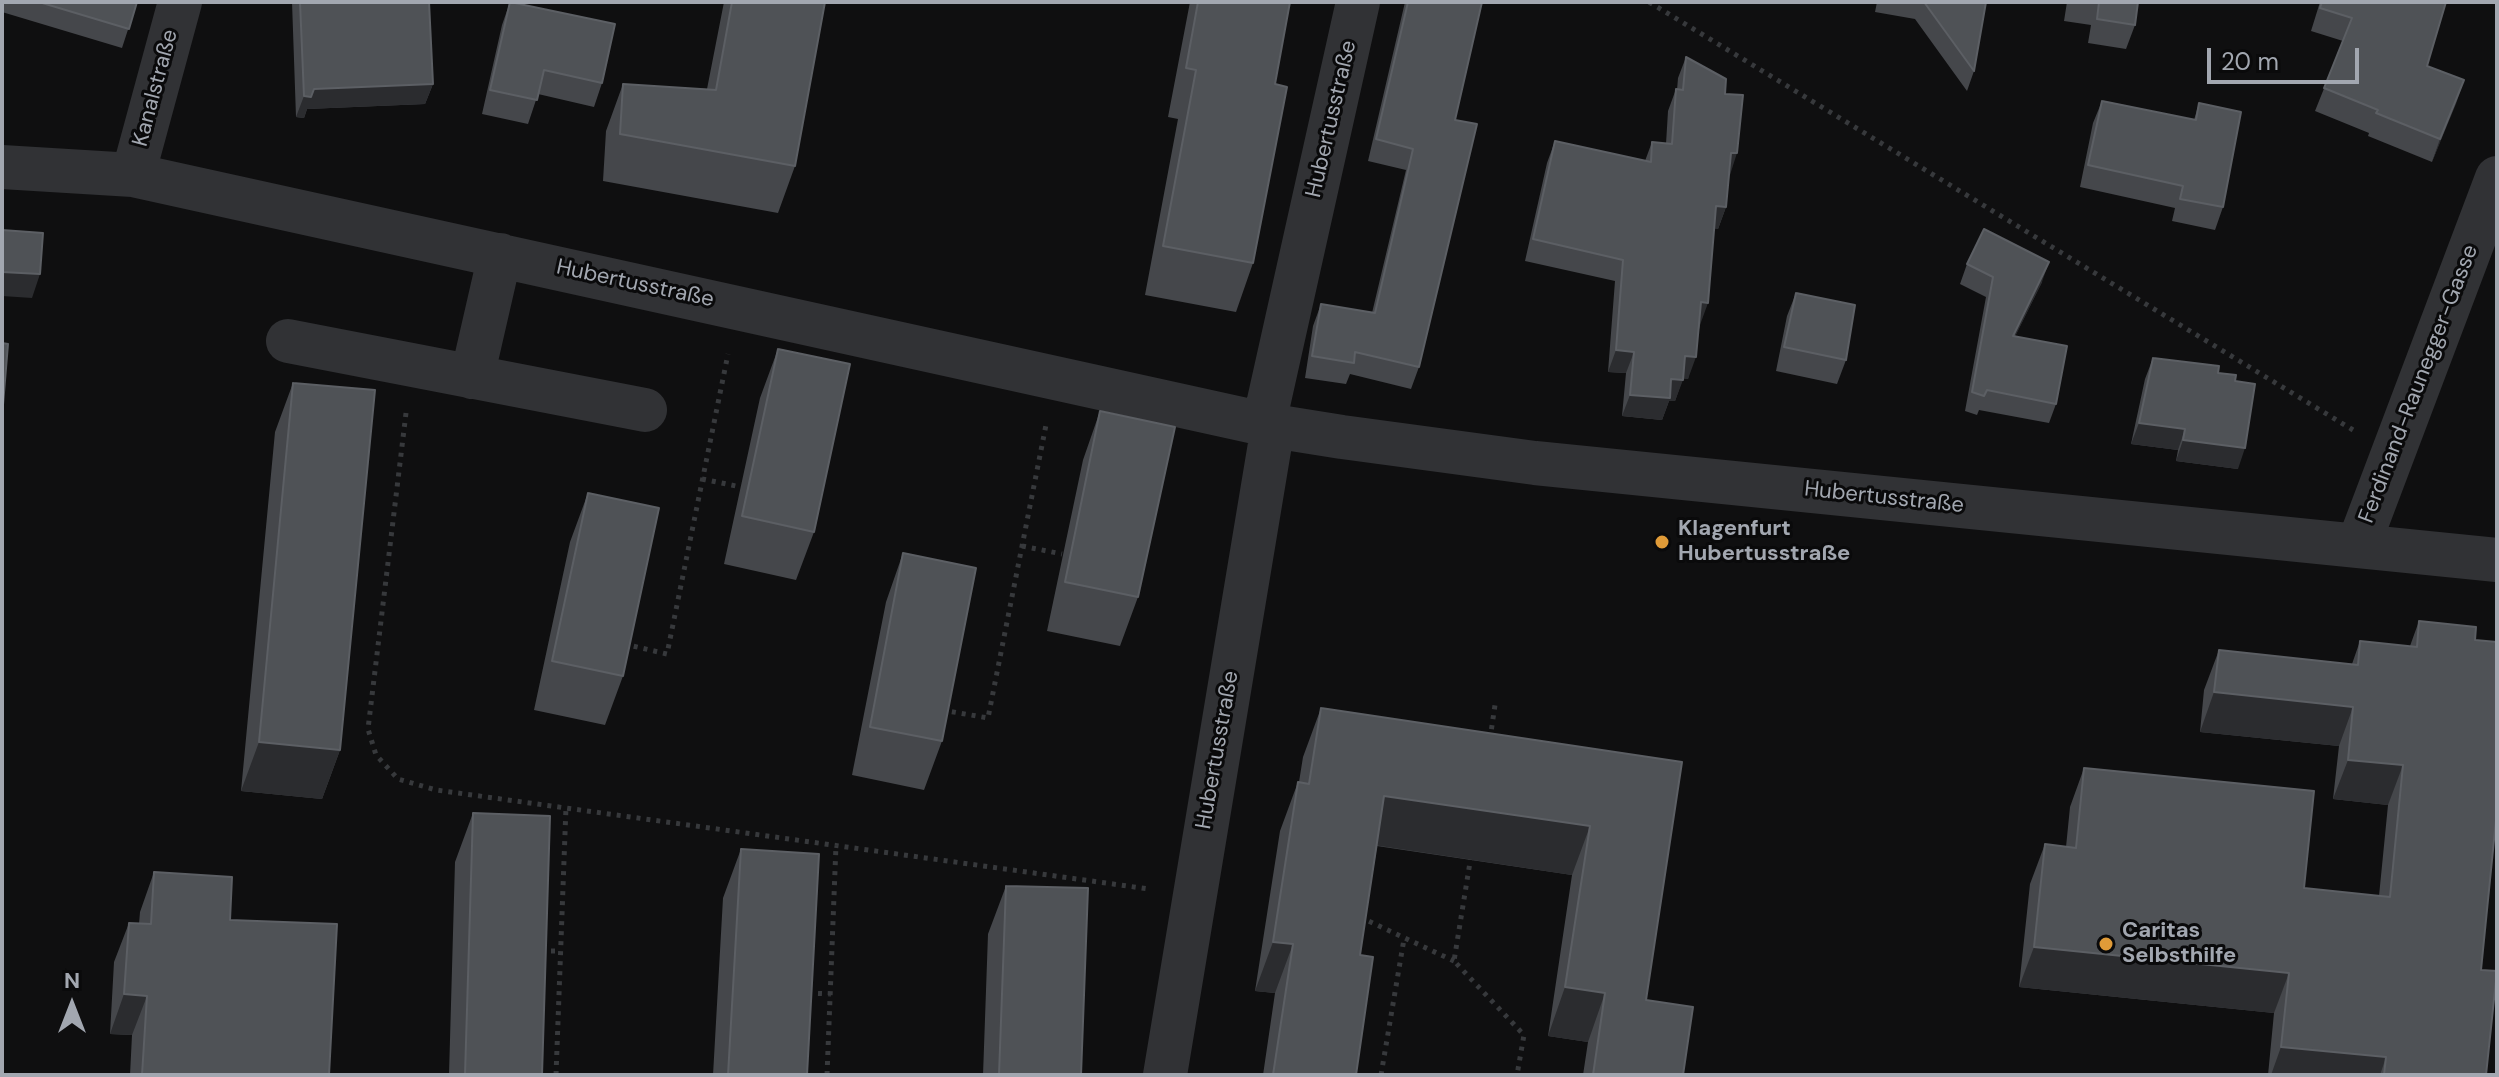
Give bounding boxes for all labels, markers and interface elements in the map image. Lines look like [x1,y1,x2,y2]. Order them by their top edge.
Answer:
street label: Kanalstraße [128,27,184,149]
scale bar [2211,32,2363,82]
street label: Hubertusstraße [1301,38,1363,200]
text: 20 m [2221,46,2279,77]
street label: Ferdinand-Raunegger-Gasse [2354,241,2484,527]
street label: Hubertusstraße [554,254,716,314]
street label: Hubertusstraße [1803,476,1965,520]
place label: Klagenfurt Hubertusstraße [1678,516,1850,568]
marker: Klagenfurt Hubertusstraße [1653,533,1671,551]
street label: Hubertusstraße [1191,669,1245,831]
place label: Caritas Selbsthilfe [2122,918,2236,970]
marker: Caritas Selbsthilfe [2097,935,2115,953]
north arrow [32,965,112,1045]
text: N [64,966,80,995]

